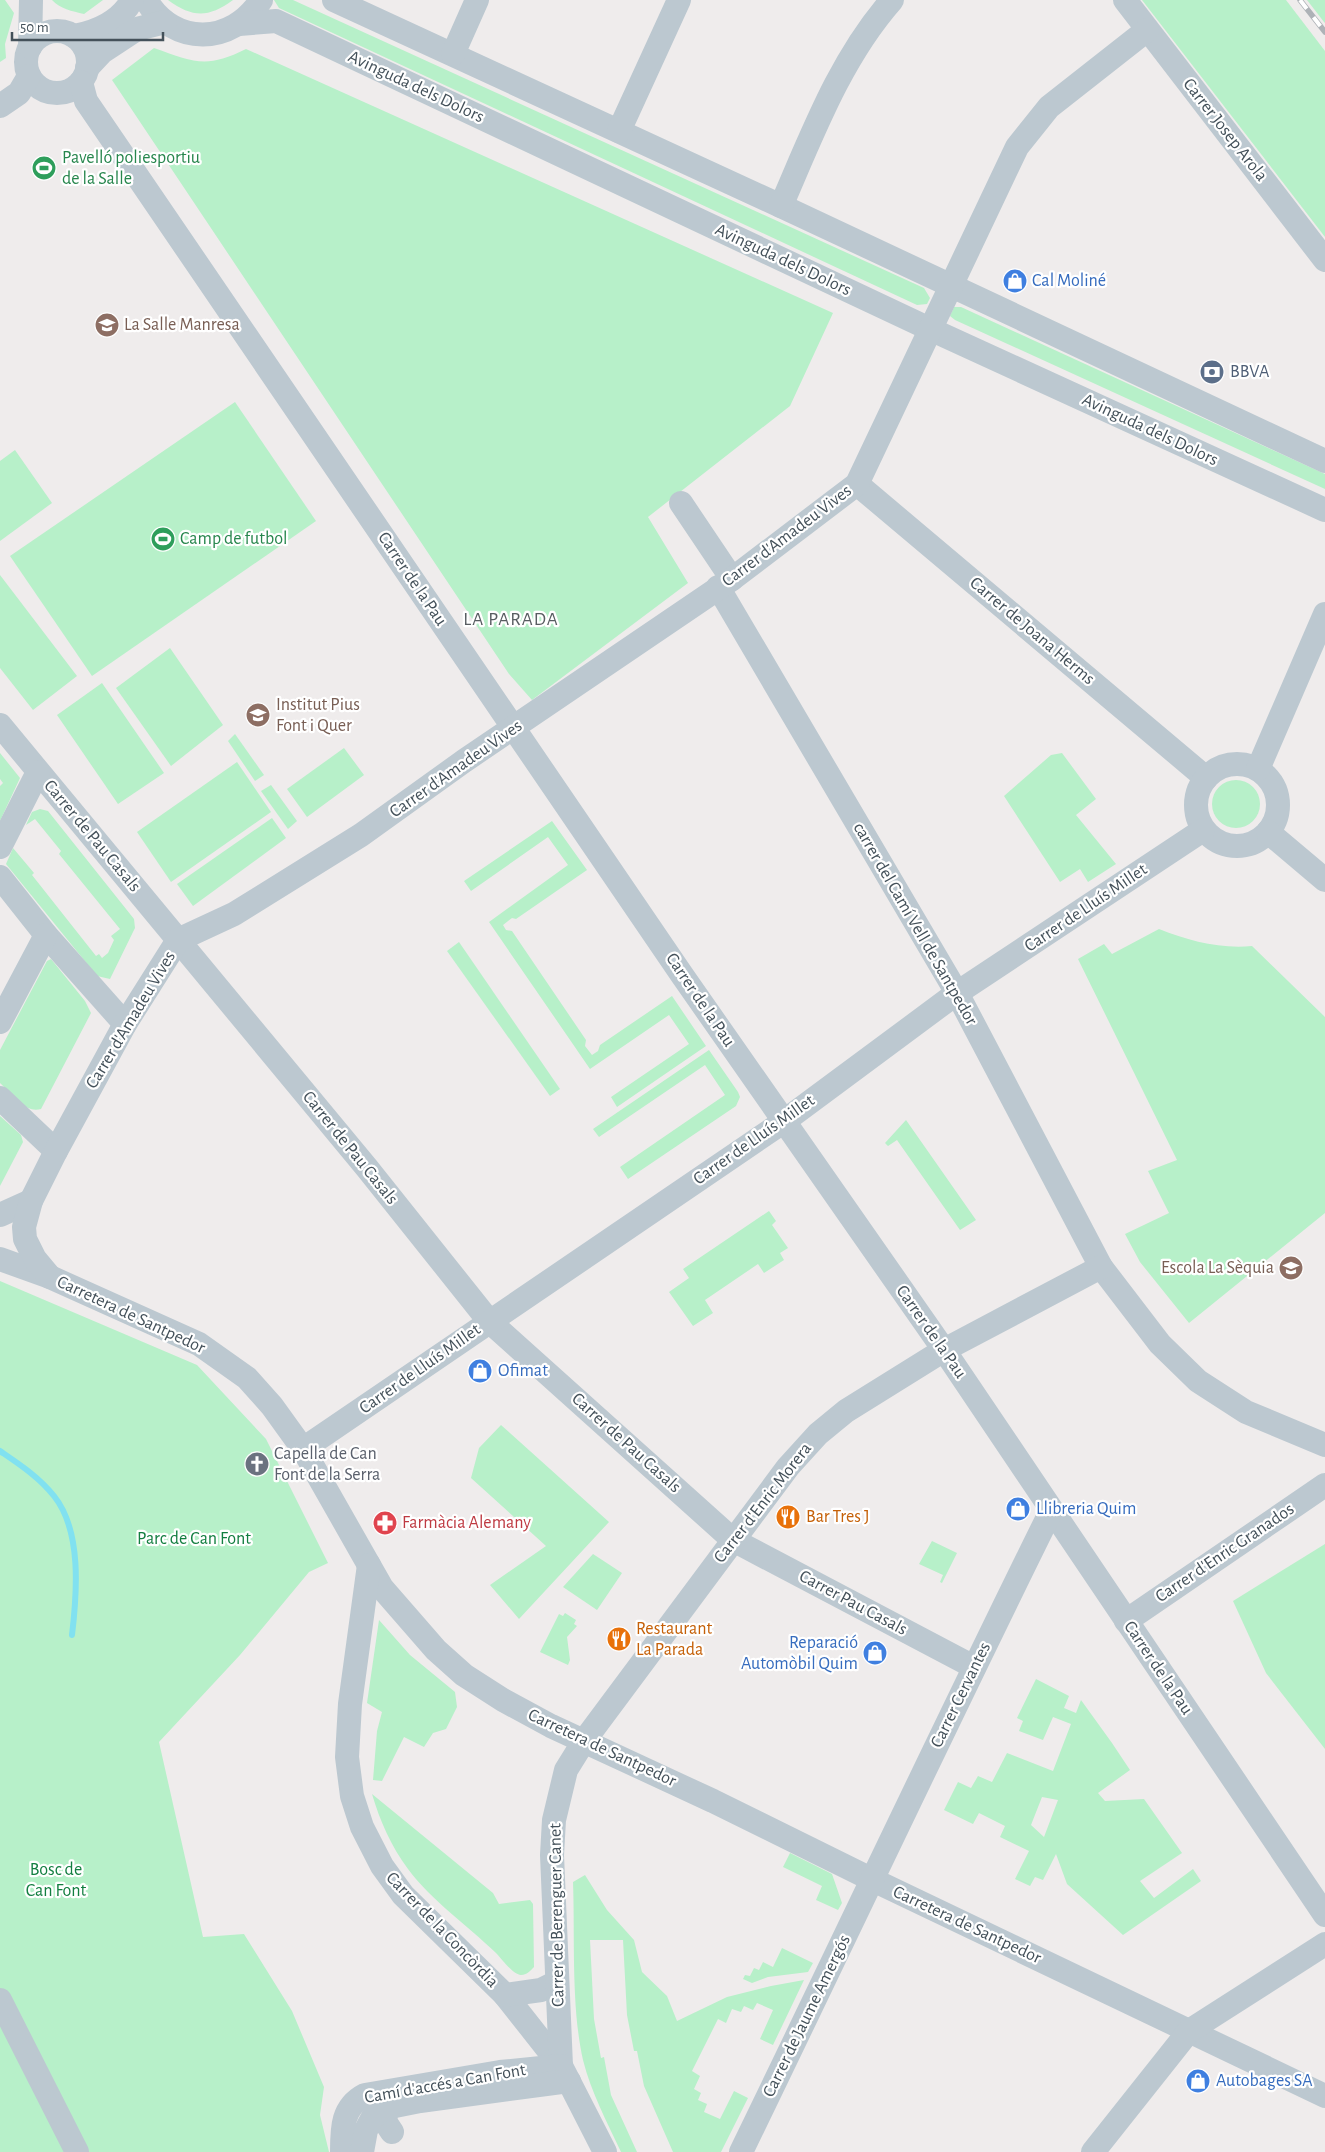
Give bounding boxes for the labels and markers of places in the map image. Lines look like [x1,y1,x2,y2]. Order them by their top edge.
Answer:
place label: Pavelló poliesportiu de la Salle [62,149,200,188]
sports icon: Pavelló poliesportiu de la Salle [31,155,57,181]
shop icon: Cal Moliné [1002,268,1028,294]
place label: Cal Moliné [1032,272,1106,290]
school or university icon: La Salle Manresa [94,312,120,338]
place label: La Salle Manresa [124,316,240,334]
bank icon: BBVA [1199,359,1225,385]
place label: BBVA [1230,363,1270,381]
sports icon: Camp de futbol [150,526,176,552]
place label: Camp de futbol [180,530,288,548]
place label: Institut Pius Font i Quer [276,696,360,735]
school or university icon: Institut Pius Font i Quer [245,702,271,728]
school or university icon: Escola La Sèquia [1278,1255,1304,1281]
place label: Escola La Sèquia [1161,1259,1274,1277]
shop icon: Ofimat [467,1358,493,1384]
place label: Ofimat [498,1362,548,1380]
place label: Capella de Can Font de la Serra [274,1445,380,1484]
church icon: Capella de Can Font de la Serra [244,1451,270,1477]
shop icon: Llibreria Quim [1005,1496,1031,1522]
place label: Llibreria Quim [1036,1500,1136,1518]
restaurant icon: Bar Tres J [775,1504,801,1530]
place label: Bar Tres J [806,1508,870,1526]
pharmacy icon: Farmàcia Alemany [372,1510,398,1536]
place label: Farmàcia Alemany [402,1514,531,1532]
place label: Restaurant La Parada [636,1620,712,1659]
restaurant icon: Restaurant La Parada [606,1626,632,1652]
place label: Reparació Automòbil Quim [741,1634,858,1673]
shop icon: Reparació Automòbil Quim [862,1640,888,1666]
shop icon: Autobages SA [1185,2068,1211,2094]
place label: Autobages SA [1216,2072,1313,2090]

